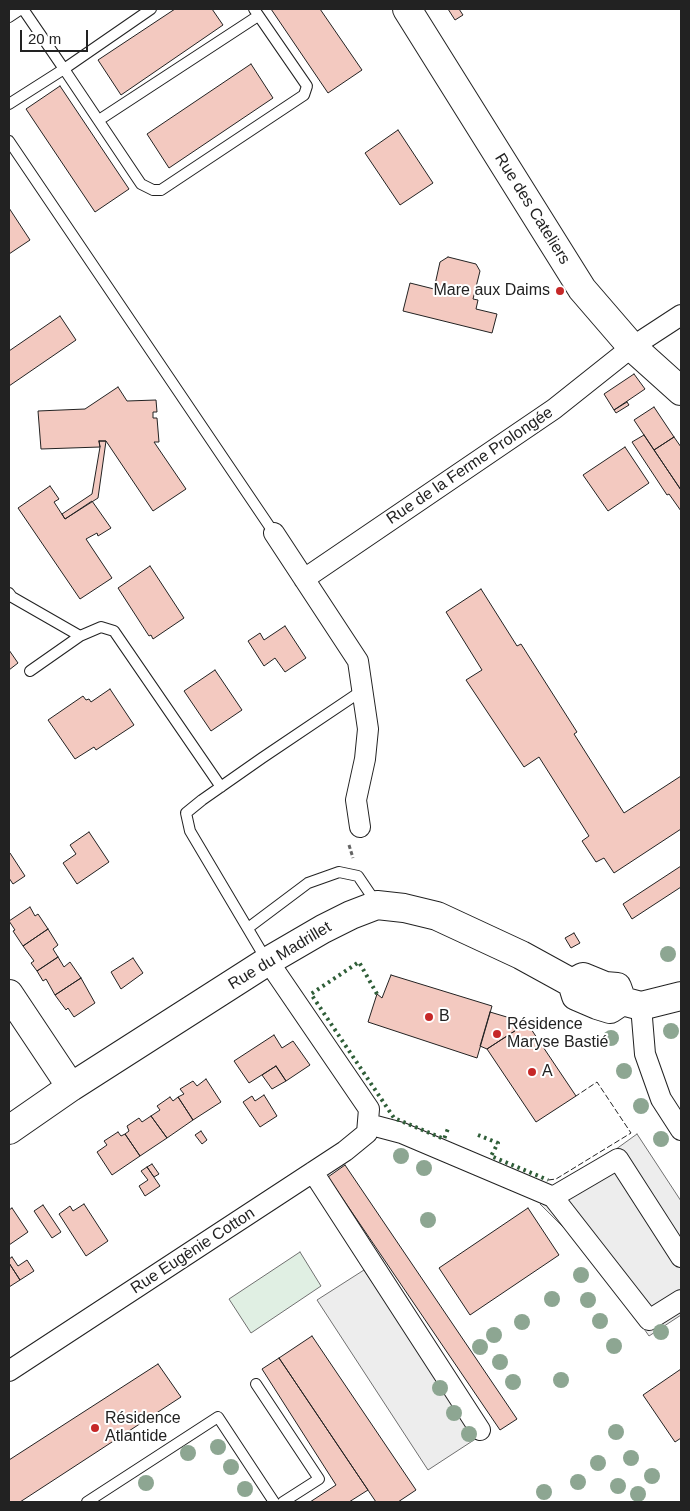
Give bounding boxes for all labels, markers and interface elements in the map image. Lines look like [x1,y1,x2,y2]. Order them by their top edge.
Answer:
scale bar [22,20,90,52]
text: 20 m [28,30,61,47]
street label: Rue des Cateliers [490,150,574,268]
place label: Mare aux Daims [434,281,550,301]
marker: Mare aux Daims [554,285,566,297]
street label: Rue de la Ferme Prolongée [383,403,557,529]
street label: Rue du Madrillet [225,918,335,994]
place label: B [439,1007,450,1027]
marker: B [423,1011,435,1023]
place label: Résidence Maryse Bastié [507,1015,608,1053]
marker: Résidence Maryse Bastié [491,1028,503,1040]
place label: A [542,1062,553,1082]
marker: A [526,1066,538,1078]
street label: Rue Eugènie Cotton [127,1204,259,1298]
place label: Résidence Atlantide [105,1409,181,1447]
marker: Résidence Atlantide [89,1422,101,1434]

